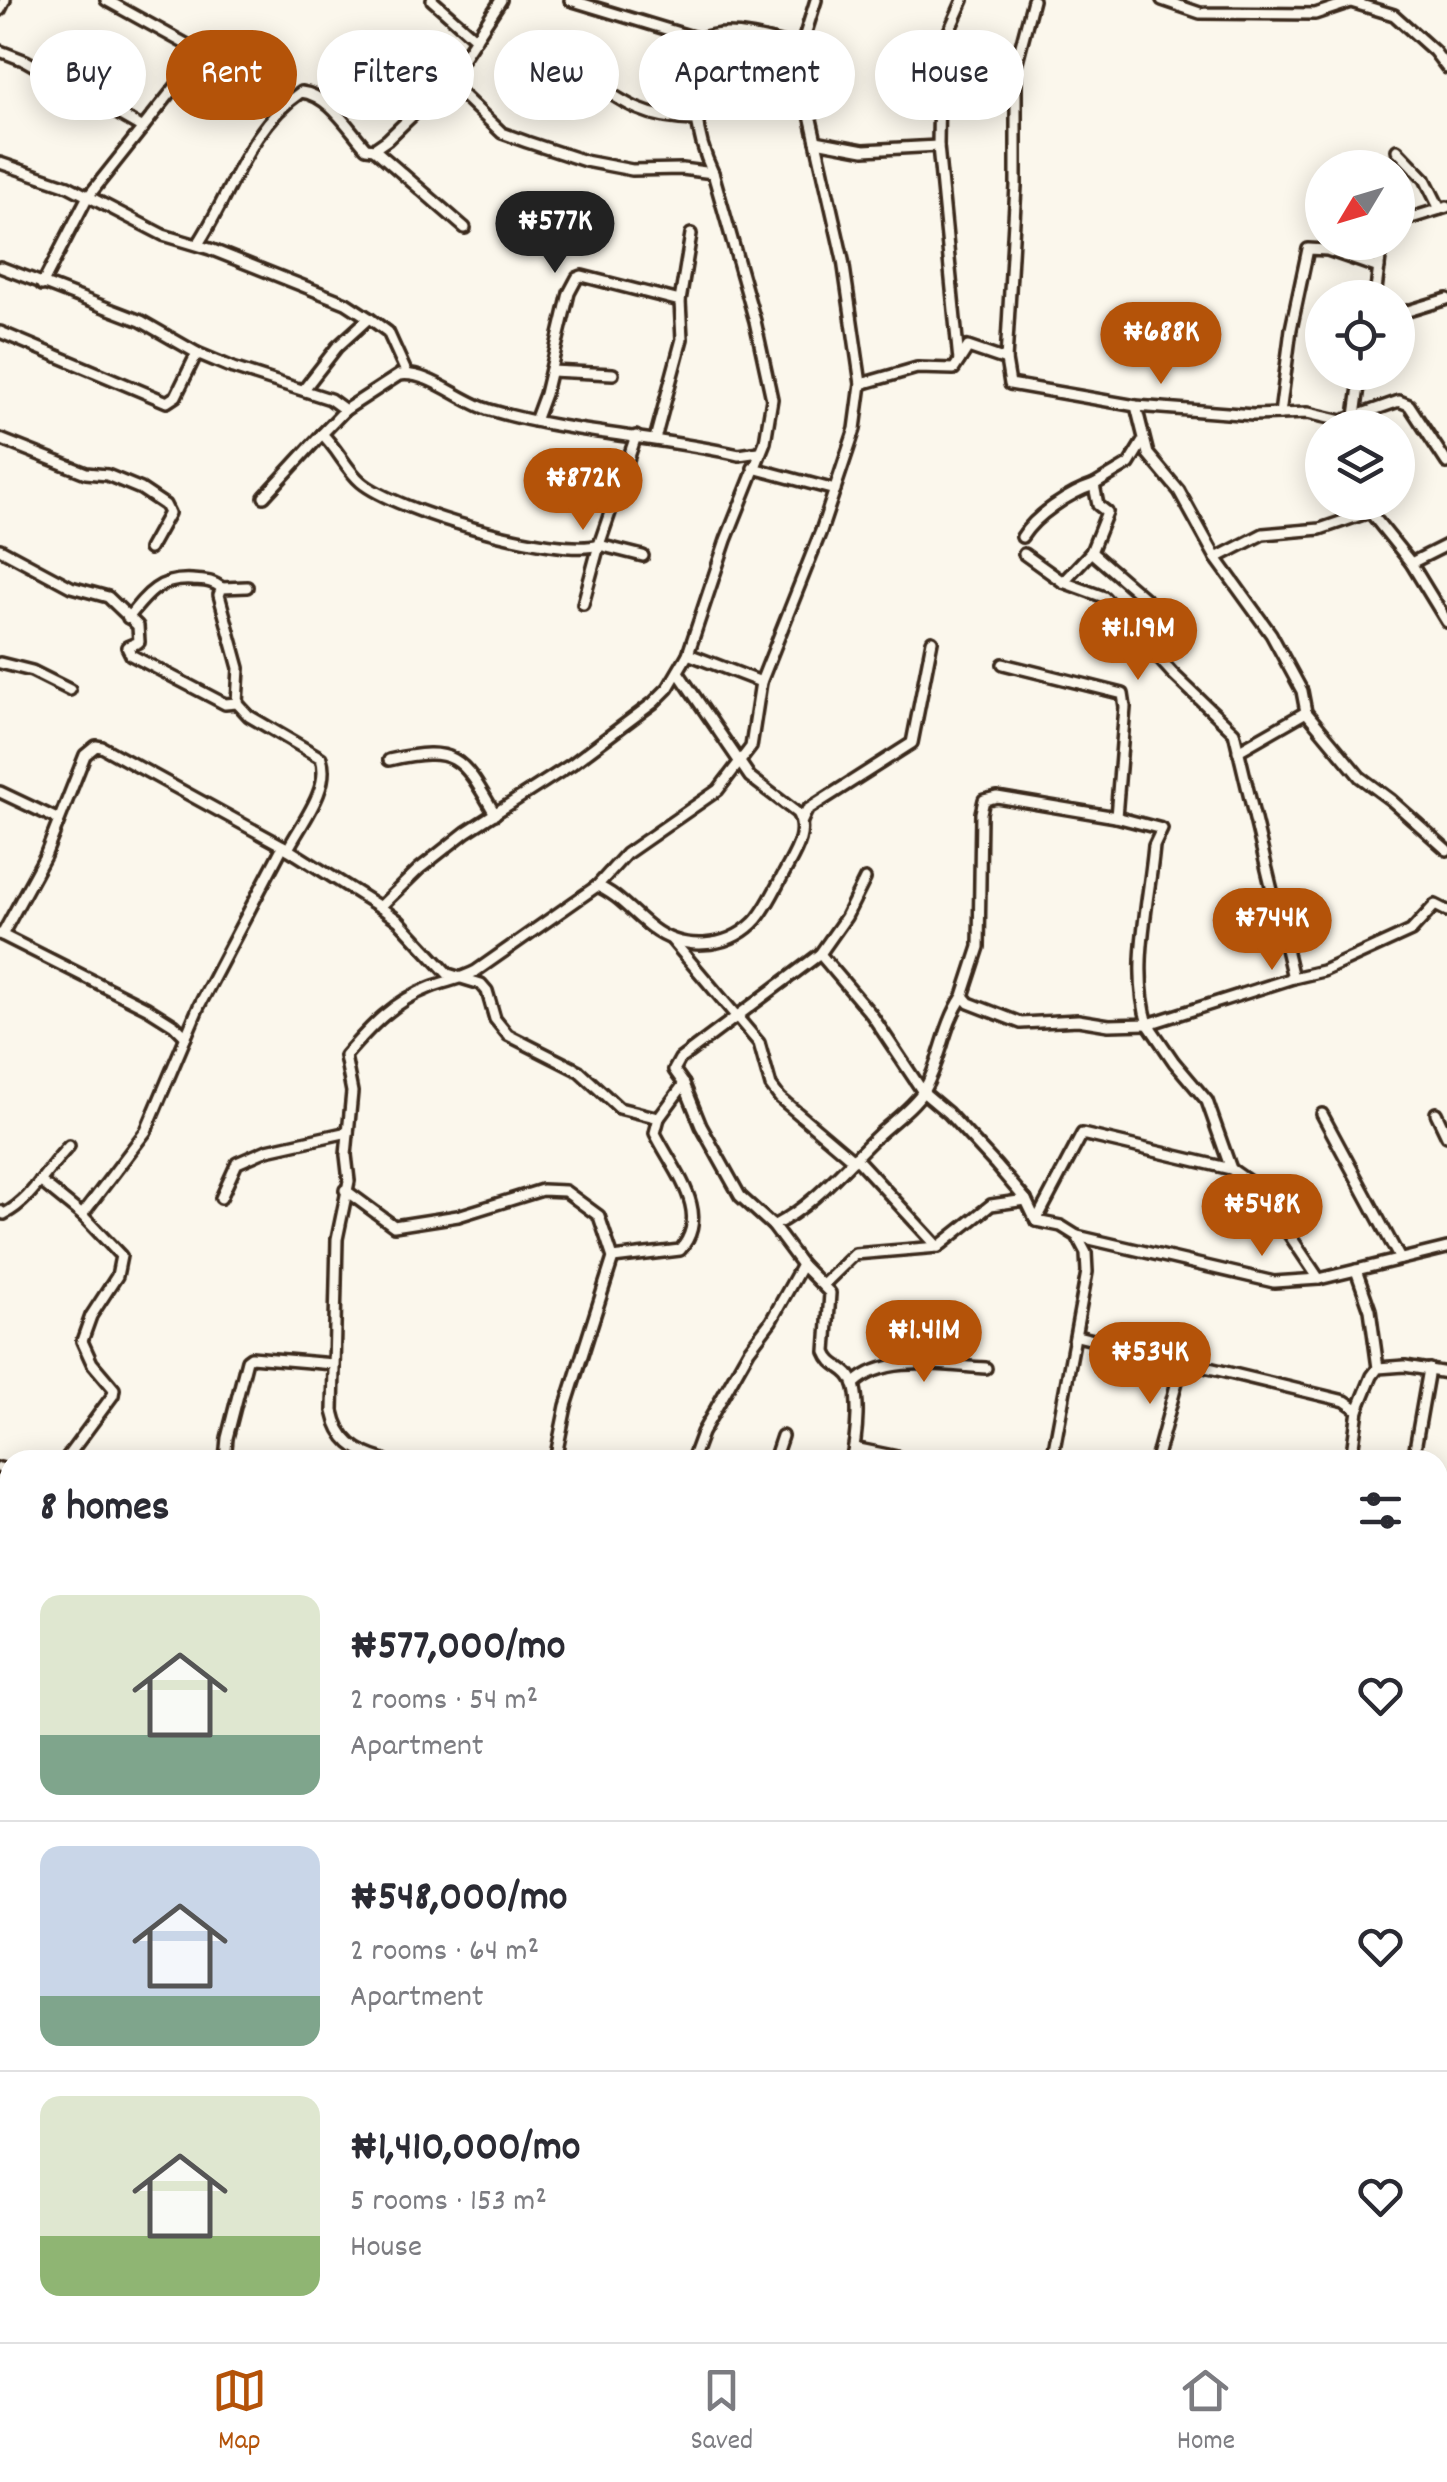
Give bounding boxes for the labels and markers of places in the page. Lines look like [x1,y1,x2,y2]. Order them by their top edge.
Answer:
pin: ₦577K [485,191,625,276]
pin: ₦688K [1091,302,1231,387]
pin: ₦872K [513,448,653,533]
pin: ₦1.19M [1057,598,1219,683]
pin: ₦744K [1202,888,1342,973]
pin: ₦548K [1192,1174,1332,1259]
pin: ₦1.41M [843,1300,1005,1385]
pin: ₦534K [1080,1322,1220,1407]

